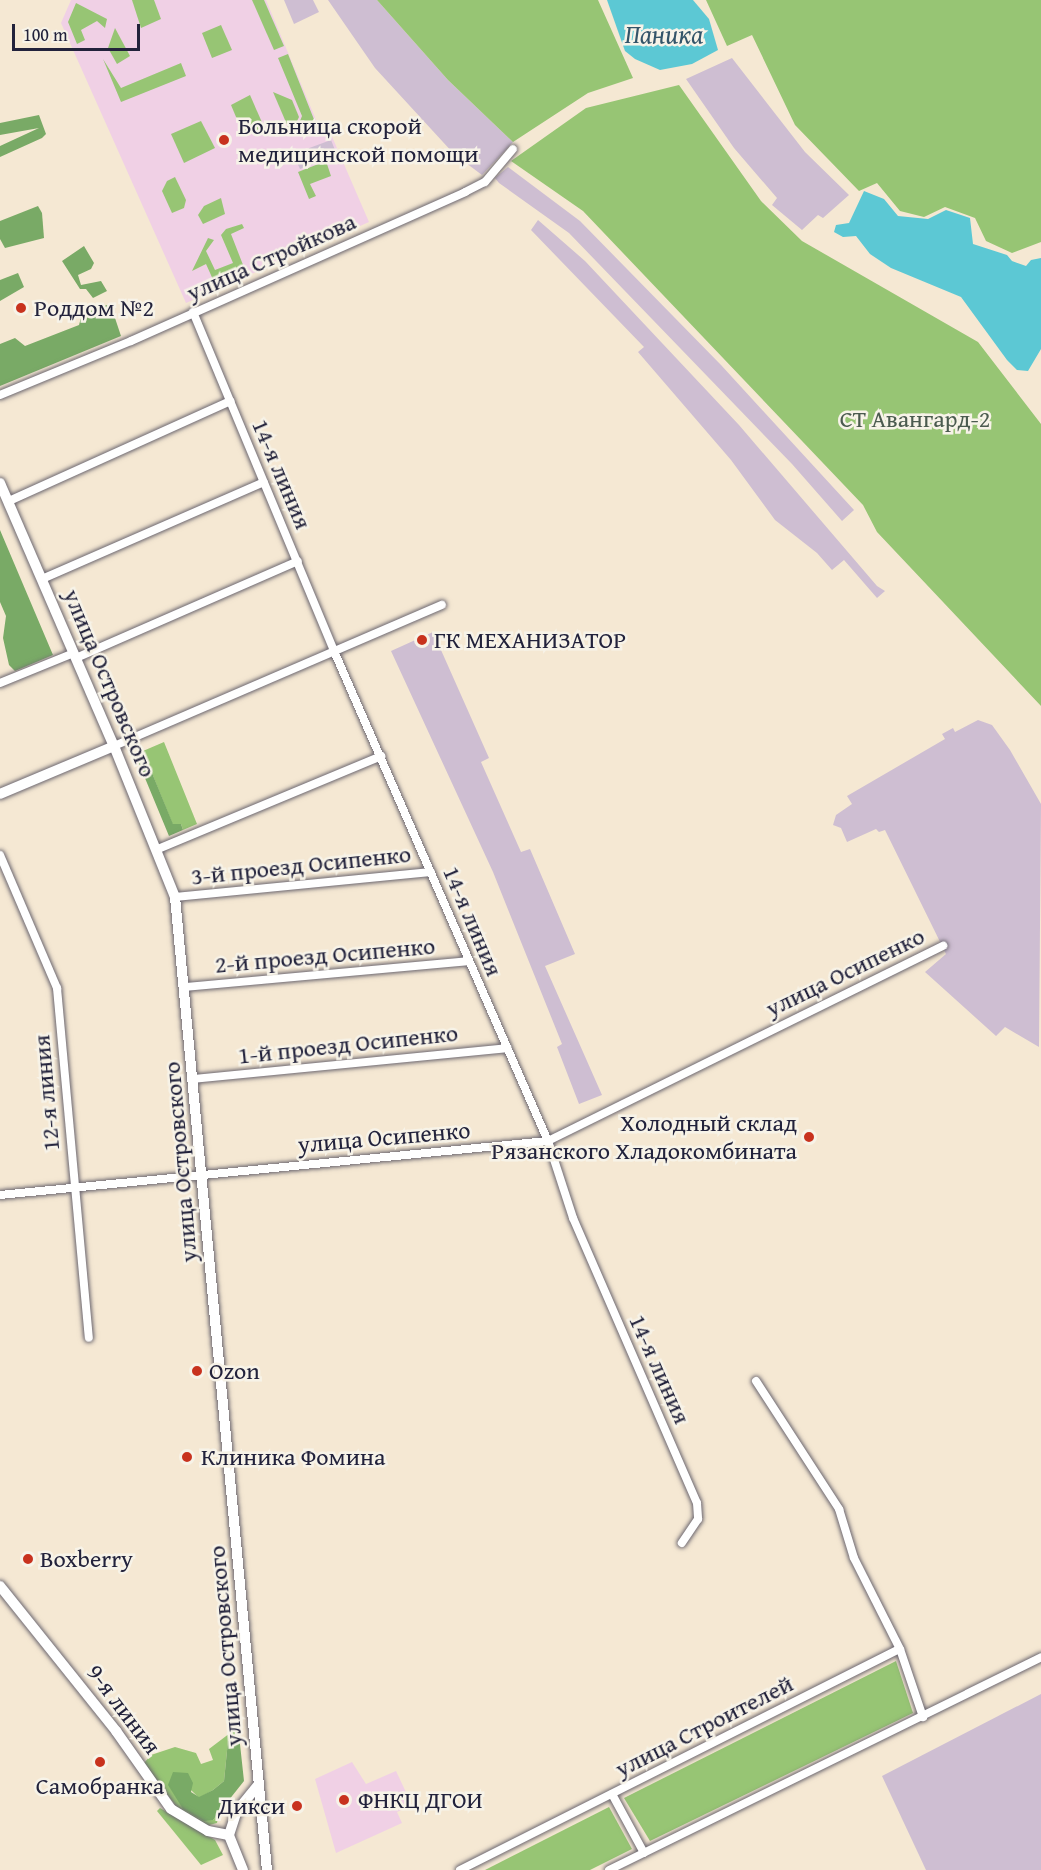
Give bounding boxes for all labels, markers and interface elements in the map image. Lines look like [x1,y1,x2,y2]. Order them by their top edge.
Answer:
scale bar [15,12,142,50]
water label: Паника [625,18,703,50]
text: 100 m [23,21,68,48]
place label: Больница скорой медицинской помощи [238,112,479,168]
marker: Больница скорой медицинской помощи [215,131,233,149]
street label: улица Стройкова [182,207,360,307]
place label: Роддом №2 [34,294,154,322]
marker: Роддом №2 [12,299,30,317]
park label: СТ Авангард-2 [840,405,990,433]
street label: 14-я линия [246,415,318,533]
street label: улица Островского [57,585,163,781]
place label: ГК МЕХАНИЗАТОР [434,626,626,654]
marker: ГК МЕХАНИЗАТОР [415,633,429,647]
street label: 3-й проезд Осипенко [190,839,412,891]
street label: 14-я линия [437,862,509,980]
street label: улица Осипенко [761,921,929,1023]
street label: 2-й проезд Осипенко [214,931,436,979]
street label: 1-й проезд Осипенко [237,1018,459,1070]
street label: 12-я линия [27,1034,65,1152]
street label: улица Островского [157,1060,203,1264]
place label: Холодный склад Рязанского Хладокомбината [491,1109,797,1165]
street label: улица Осипенко [297,1115,471,1159]
marker: Холодный склад Рязанского Хладокомбината [802,1130,816,1144]
street label: 14-я линия [623,1310,697,1428]
place label: Ozon [209,1357,260,1385]
marker: Ozon [190,1364,204,1378]
place label: Клиника Фомина [201,1443,385,1471]
marker: Клиника Фомина [178,1448,196,1466]
street label: улица Островского [202,1544,248,1748]
place label: Boxberry [40,1545,133,1573]
marker: Boxberry [21,1552,35,1566]
street label: 9-я линия [81,1658,167,1760]
street label: улица Строителей [610,1669,798,1783]
marker: Самобранка [93,1755,107,1769]
place label: Самобранка [36,1772,164,1800]
place label: ФНКЦ ДГОИ [358,1786,483,1814]
marker: ФНКЦ ДГОИ [335,1791,353,1809]
place label: Дикси [218,1792,285,1820]
marker: Дикси [290,1799,304,1813]

